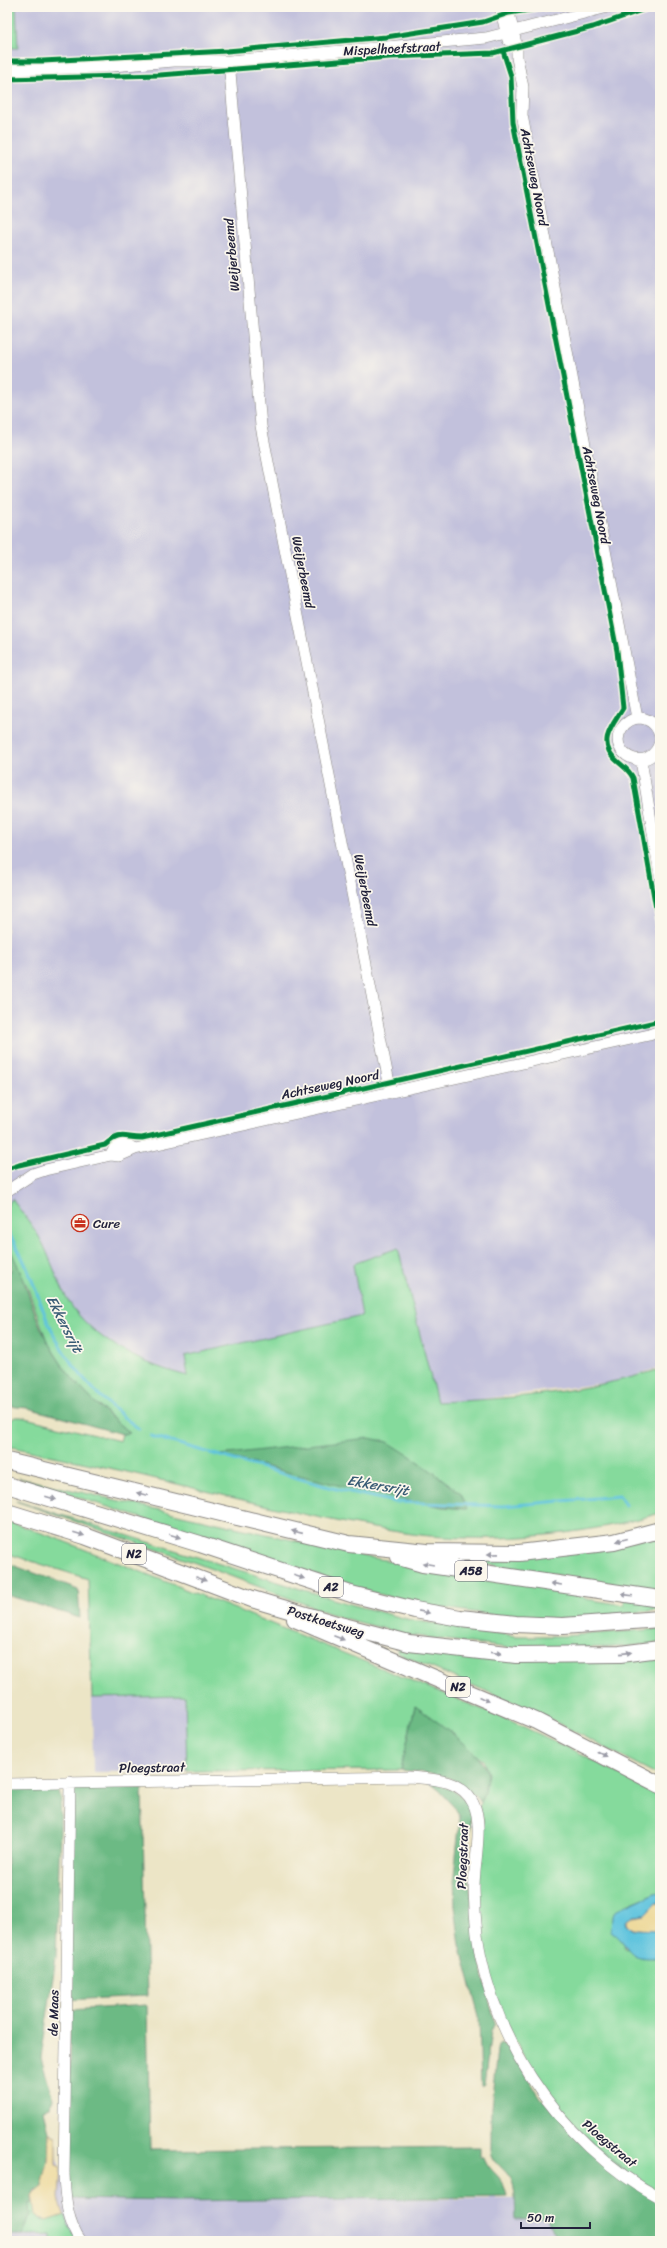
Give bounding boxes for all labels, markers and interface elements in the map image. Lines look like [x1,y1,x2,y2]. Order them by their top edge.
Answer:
street label: Mispelhoefstraat [343,34,442,63]
street label: Achtseweg Noord [514,125,556,229]
street label: Weijerbeemd [217,216,246,292]
street label: Achtseweg Noord [576,443,618,547]
street label: Weijerbeemd [285,534,322,611]
street label: Weijerbeemd [347,852,384,929]
street label: Achtseweg Noord [278,1063,382,1106]
place label: Cure [93,1212,120,1235]
office icon: Cure [70,1213,90,1233]
water label: Ekkersrijt [39,1291,91,1359]
water label: Ekkersrijt [345,1468,412,1503]
one-way arrow [136,1491,149,1497]
one-way arrow [46,1495,58,1501]
one-way arrow [291,1529,303,1535]
one-way arrow [73,1531,85,1537]
one-way arrow [170,1533,182,1539]
one-way arrow [616,1537,628,1543]
road number: N2 [122,1544,146,1564]
one-way arrow [486,1551,499,1557]
one-way arrow [422,1561,434,1567]
road number: A58 [455,1561,487,1581]
one-way arrow [293,1574,305,1580]
one-way arrow [195,1577,207,1583]
road number: A2 [319,1577,343,1597]
one-way arrow [550,1581,562,1587]
one-way arrow [621,1592,633,1598]
street label: Postkoetsweg [284,1599,368,1644]
one-way arrow [418,1609,430,1615]
one-way arrow [333,1636,345,1642]
one-way arrow [490,1649,502,1656]
one-way arrow [619,1650,632,1656]
road number: N2 [446,1677,470,1697]
one-way arrow [479,1696,490,1702]
one-way arrow [596,1751,608,1757]
street label: Ploegstraat [119,1755,186,1780]
street label: Ploegstraat [450,1822,475,1889]
street label: de Maas [42,1990,65,2036]
street label: Ploegstraat [577,2113,643,2174]
scale bar [521,2204,590,2230]
text: 50 m [527,2207,554,2229]

